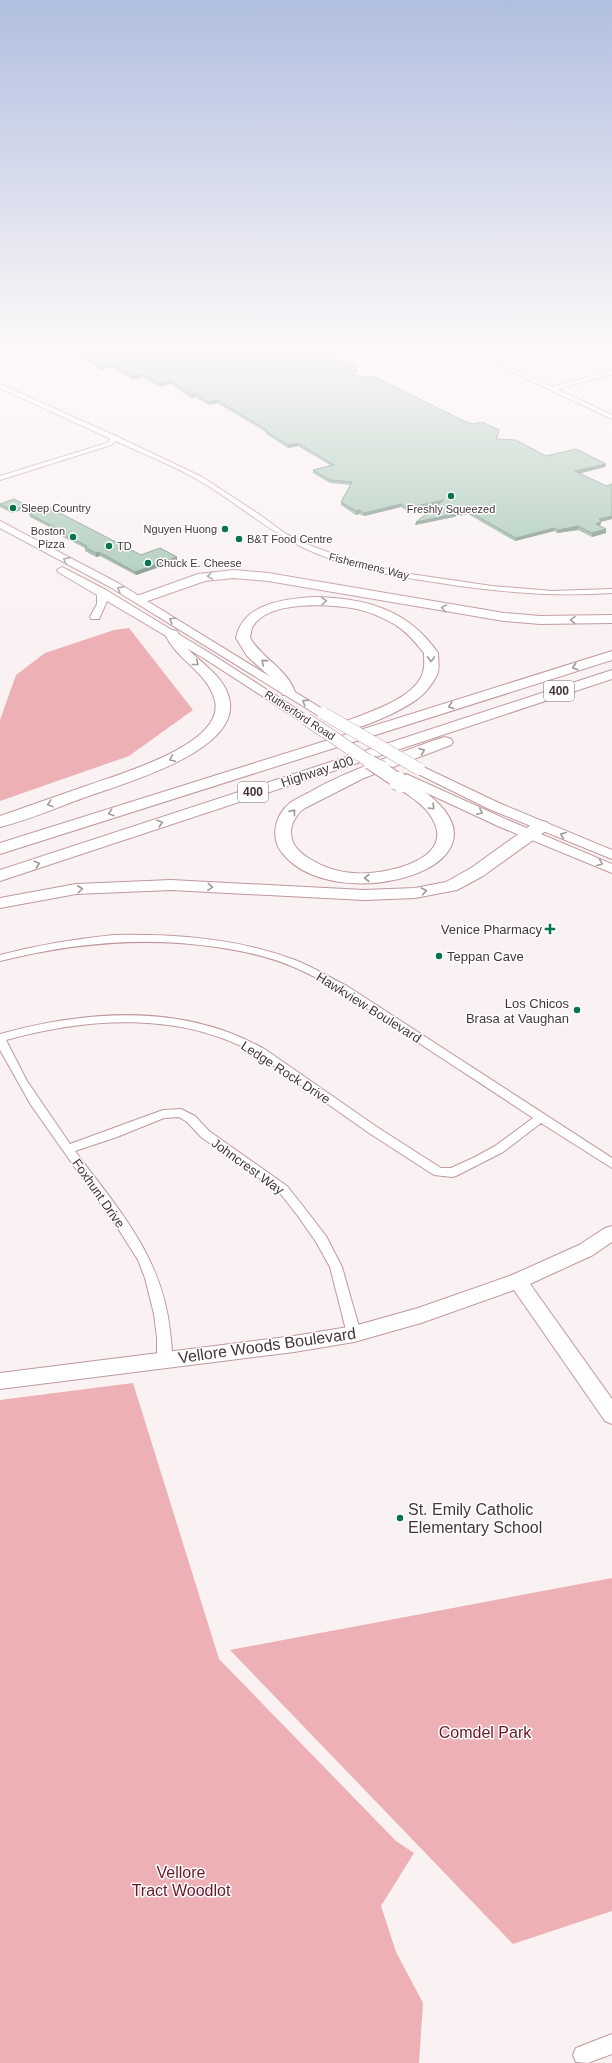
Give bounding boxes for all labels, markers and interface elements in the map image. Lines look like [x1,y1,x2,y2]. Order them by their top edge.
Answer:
marker: Freshly Squeezed [446,491,456,501]
place label: Sleep Country [21,502,91,514]
marker: Sleep Country [8,503,18,513]
place label: Freshly Squeezed [407,503,495,515]
place label: Nguyen Huong [144,523,217,535]
marker: Nguyen Huong [220,524,230,534]
place label: Boston Pizza [31,525,66,550]
marker: Boston Pizza [68,532,78,542]
place label: B&T Food Centre [247,533,332,545]
marker: B&T Food Centre [234,534,244,544]
place label: TD [117,540,132,552]
marker: TD [104,541,114,551]
street label: Fishermens Way [328,550,411,582]
one-way arrow [63,557,70,565]
place label: Chuck E. Cheese [156,557,242,569]
marker: Chuck E. Cheese [143,558,153,568]
one-way arrow [207,571,213,580]
one-way arrow [117,586,124,593]
one-way arrow [321,597,327,606]
one-way arrow [441,604,447,612]
one-way arrow [570,616,576,625]
one-way arrow [169,617,176,624]
one-way arrow [427,656,435,662]
one-way arrow [192,659,199,666]
one-way arrow [261,660,268,667]
one-way arrow [571,662,578,671]
road number: 400 [544,681,574,701]
street label: Rutherford Road [263,688,337,742]
one-way arrow [302,700,309,707]
one-way arrow [447,701,454,710]
one-way arrow [418,747,425,755]
street label: Highway 400 [279,753,355,790]
one-way arrow [169,755,176,763]
road number: 400 [238,782,268,802]
one-way arrow [47,799,54,808]
one-way arrow [427,802,435,810]
one-way arrow [476,808,483,816]
one-way arrow [108,809,115,817]
one-way arrow [288,809,295,816]
one-way arrow [157,819,164,828]
one-way arrow [559,832,567,840]
one-way arrow [595,858,603,866]
one-way arrow [33,860,40,869]
one-way arrow [364,874,370,882]
one-way arrow [207,883,213,891]
one-way arrow [77,885,83,894]
one-way arrow [421,888,427,896]
place label: Venice Pharmacy [441,922,542,937]
marker: Venice Pharmacy [545,924,555,934]
place label: Teppan Cave [447,949,524,964]
marker: Teppan Cave [434,951,444,961]
street label: Hawkview Boulevard [314,969,424,1046]
place label: Los Chicos Brasa at Vaughan [466,996,569,1026]
marker: Los Chicos Brasa at Vaughan [572,1005,582,1015]
street label: Ledge Rock Drive [238,1038,333,1107]
street label: Johncrest Way [209,1135,287,1198]
street label: Foxhunt Drive [69,1156,128,1231]
street label: Vellore Woods Boulevard [177,1325,357,1366]
place label: St. Emily Catholic Elementary School [408,1501,542,1536]
marker: St. Emily Catholic Elementary School [395,1513,405,1523]
park label: Comdel Park [439,1724,532,1741]
park label: Vellore Tract Woodlot [132,1864,231,1899]

